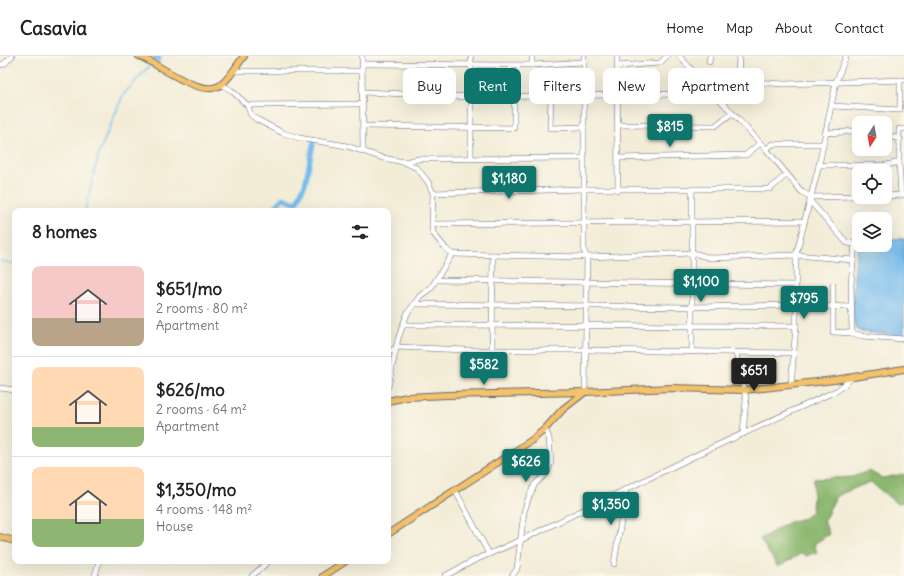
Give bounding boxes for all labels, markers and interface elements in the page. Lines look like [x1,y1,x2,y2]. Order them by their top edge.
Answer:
text: Casavia [20,16,87,40]
text: Home [666,19,704,37]
text: Map [726,19,753,37]
text: About [775,19,813,37]
text: Contact [835,19,884,37]
chip: Buy [403,68,456,104]
chip: Rent [464,68,521,104]
chip: Filters [529,68,595,104]
chip: New [603,68,660,104]
chip: Apartment [668,68,764,104]
pin: $815 [646,114,694,148]
north arrow [852,116,892,156]
map controls [852,116,892,252]
text: $815 [656,118,684,135]
button: locate [852,164,892,204]
pin: $1,180 [476,166,542,200]
text: $1,180 [491,170,527,187]
button: layers [852,212,892,252]
text: 8 homes [32,221,97,243]
icon: filters [349,221,371,243]
pin: $1,100 [668,269,734,303]
text: $1,100 [683,273,719,290]
text: $651/mo [156,278,222,300]
icon: home [64,282,112,330]
pin: $795 [780,286,828,320]
text: $795 [790,290,818,307]
text: 2 rooms · 80 m² [156,300,248,317]
text: Apartment [156,317,219,334]
pin: $582 [460,352,508,386]
text: $582 [469,356,499,373]
pin: $651 [730,358,778,392]
text: $651 [740,362,768,379]
text: $626/mo [156,379,225,401]
icon: home [64,383,112,431]
text: 2 rooms · 64 m² [156,401,247,418]
text: Apartment [156,418,219,435]
pin: $626 [502,449,550,483]
text: $626 [511,453,541,470]
text: $1,350/mo [156,479,236,501]
icon: home [64,483,112,531]
pin: $1,350 [578,492,644,526]
text: $1,350 [592,496,630,513]
text: 4 rooms · 148 m² [156,501,252,518]
text: House [156,518,193,535]

